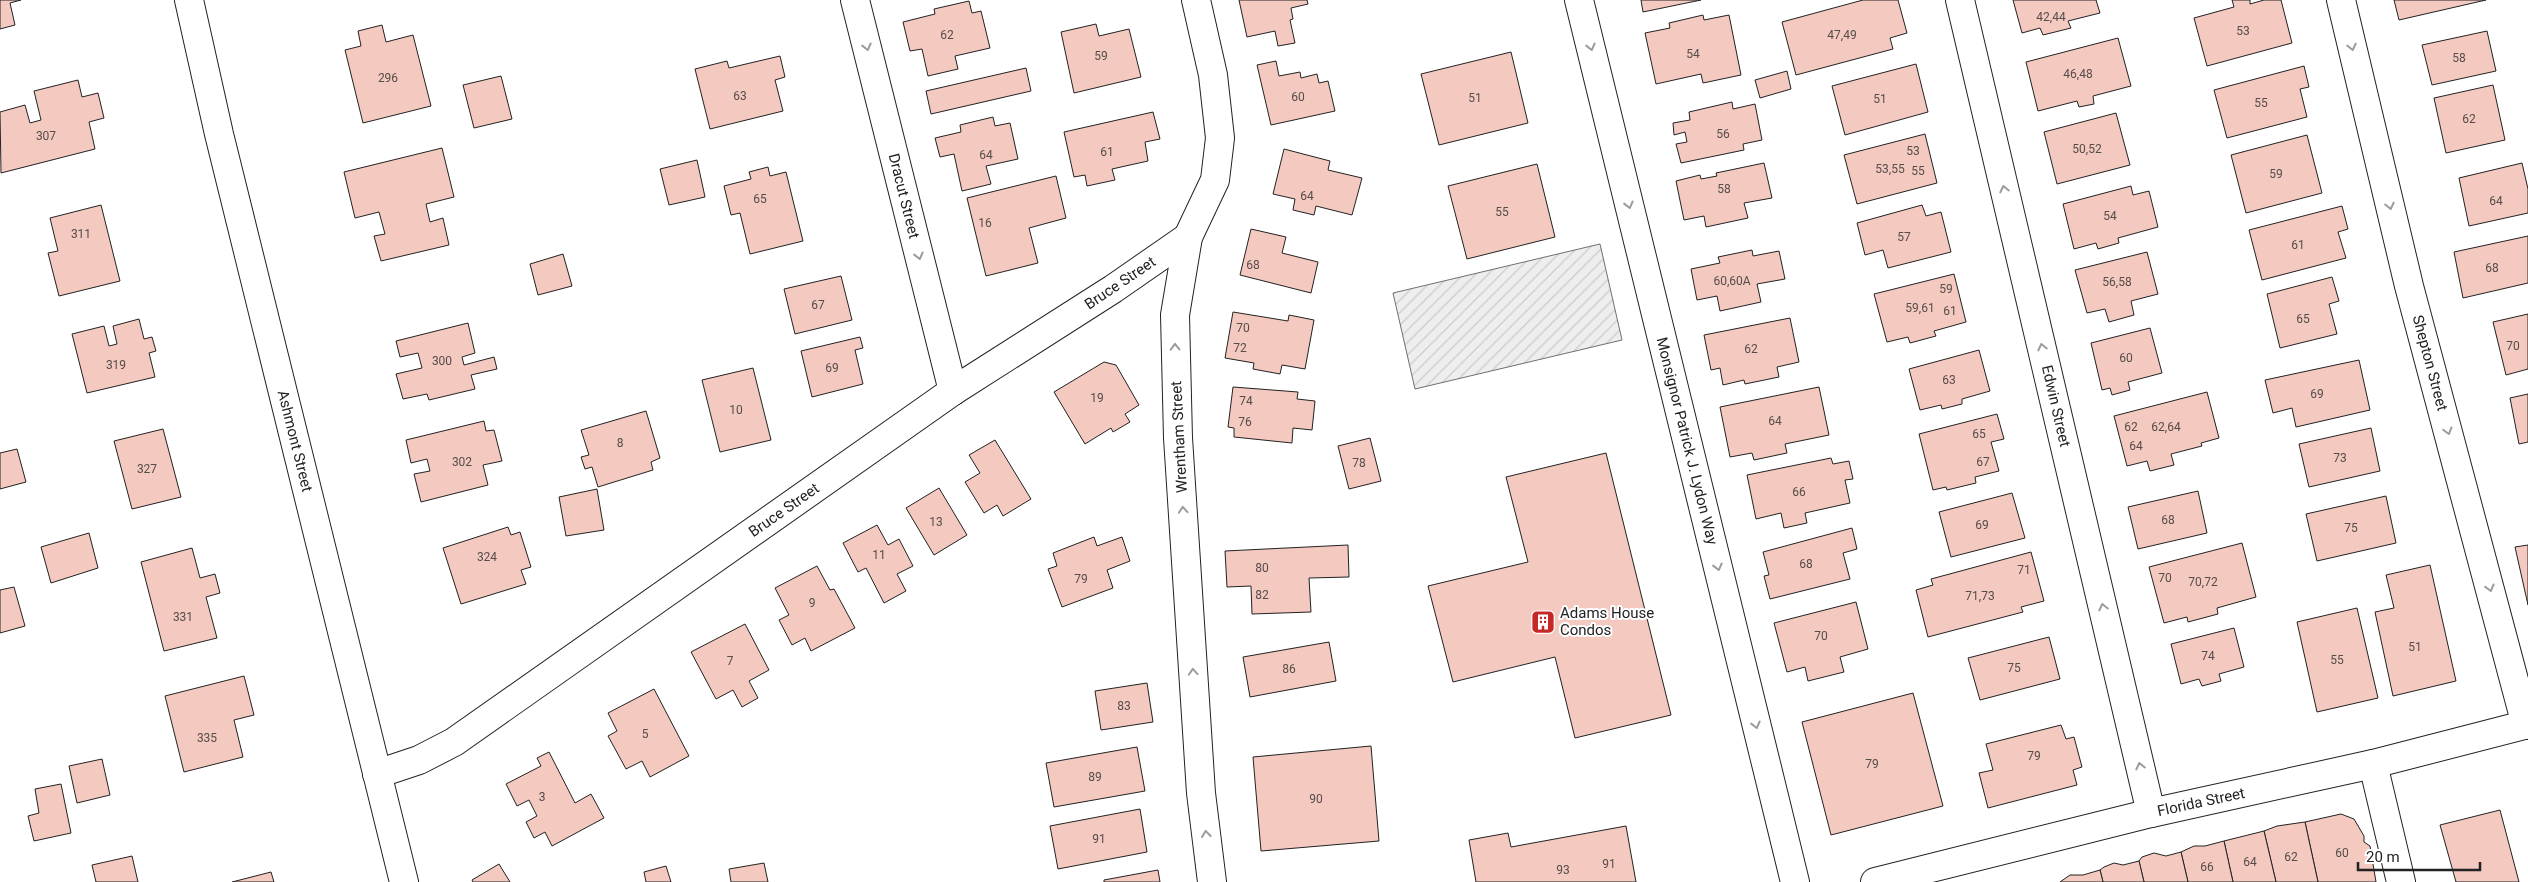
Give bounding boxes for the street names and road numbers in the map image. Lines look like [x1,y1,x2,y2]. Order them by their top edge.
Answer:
street label: Dracut Street [885,152,923,241]
street label: Bruce Street [1081,253,1159,313]
street label: Shepton Street [2409,313,2451,413]
street label: Monsignor Patrick J. Lydon Way [1652,335,1722,547]
street label: Edwin Street [2038,363,2074,449]
street label: Wrentham Street [1167,380,1191,493]
street label: Ashmont Street [274,388,316,494]
street label: Bruce Street [745,479,823,541]
street label: Florida Street [2156,784,2247,820]

